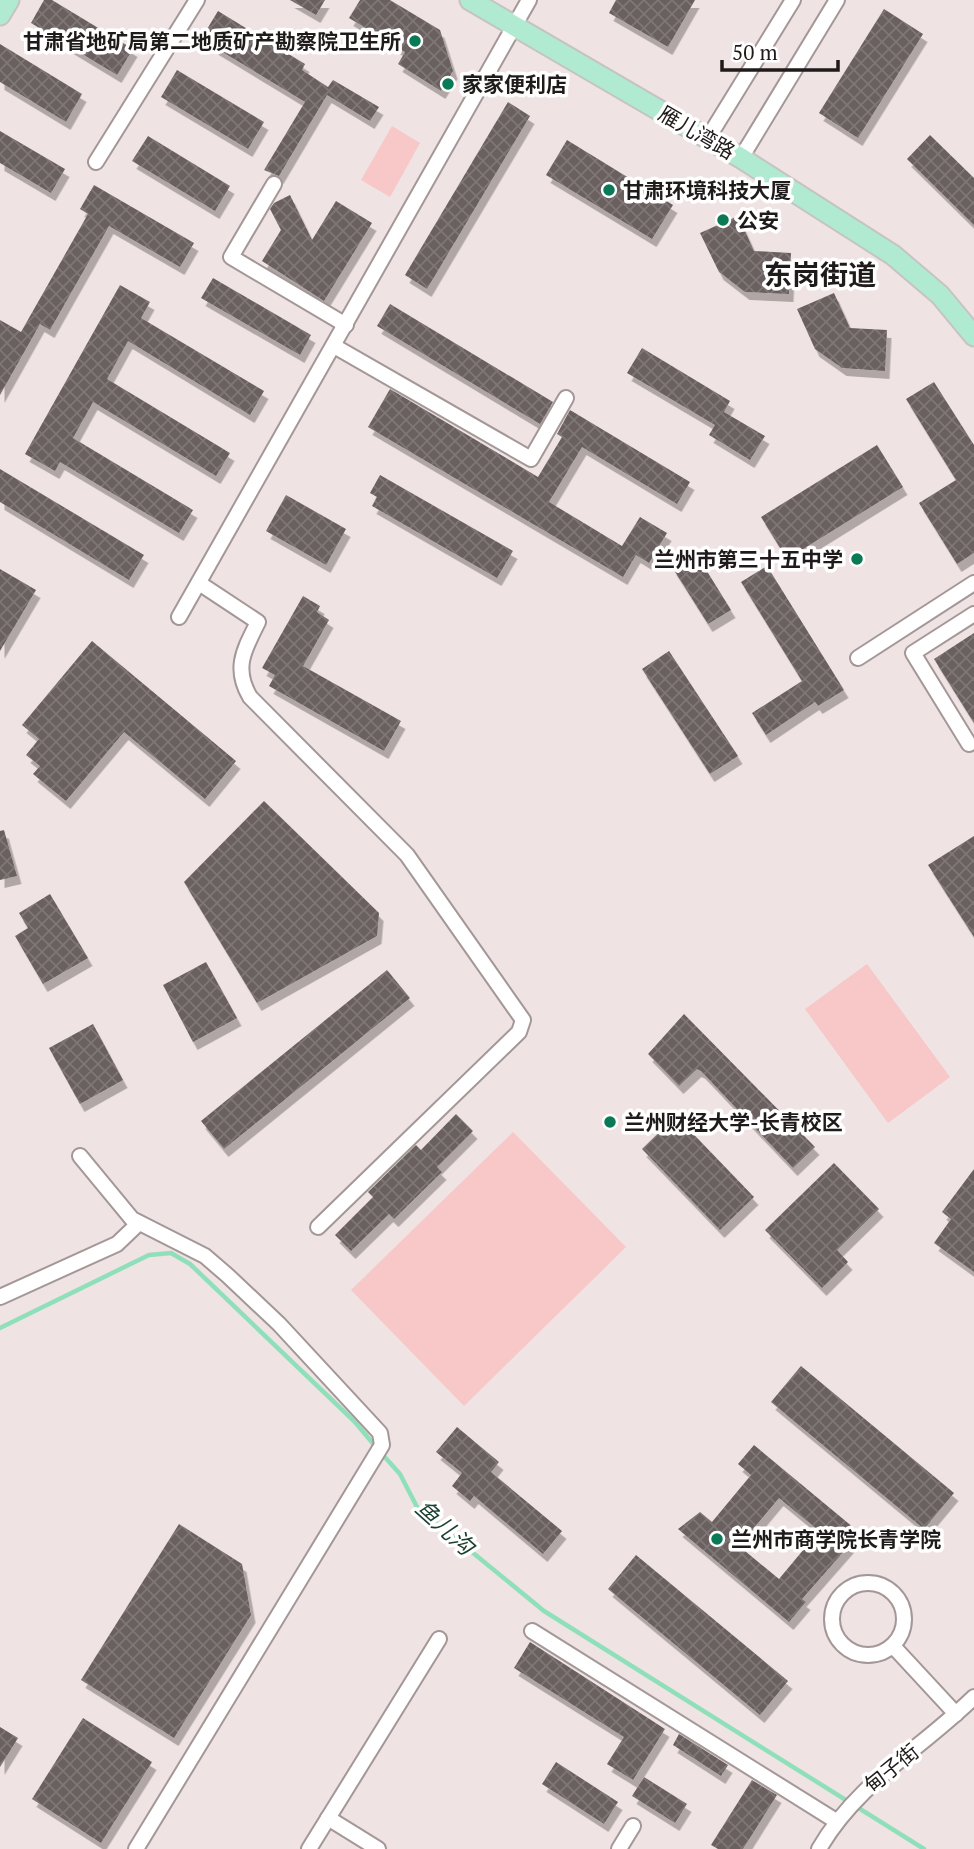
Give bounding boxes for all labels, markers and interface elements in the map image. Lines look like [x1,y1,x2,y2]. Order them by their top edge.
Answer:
place label: 甘肃省地矿局第二地质矿产勘察院卫生所 [23,27,401,55]
scale bar [722,28,838,72]
marker: 甘肃省地矿局第二地质矿产勘察院卫生所 [407,33,423,49]
text: 50 m [732,38,778,66]
place label: 家家便利店 [462,70,567,98]
marker: 家家便利店 [440,76,456,92]
street label: 雁儿湾路 [654,99,740,165]
place label: 甘肃环境科技大厦 [623,176,791,204]
marker: 甘肃环境科技大厦 [601,182,617,198]
place label: 公安 [737,206,779,234]
marker: 公安 [715,212,731,228]
district label: 东岗街道 [764,256,876,293]
place label: 兰州市第三十五中学 [654,545,843,573]
marker: 兰州市第三十五中学 [849,551,865,567]
place label: 兰州财经大学-长青校区 [624,1108,843,1136]
marker: 兰州财经大学-长青校区 [602,1114,618,1130]
water label: 鱼儿沟 [409,1492,483,1564]
place label: 兰州市商学院长青学院 [731,1525,941,1553]
marker: 兰州市商学院长青学院 [709,1531,725,1547]
street label: 甸子街 [858,1737,924,1799]

